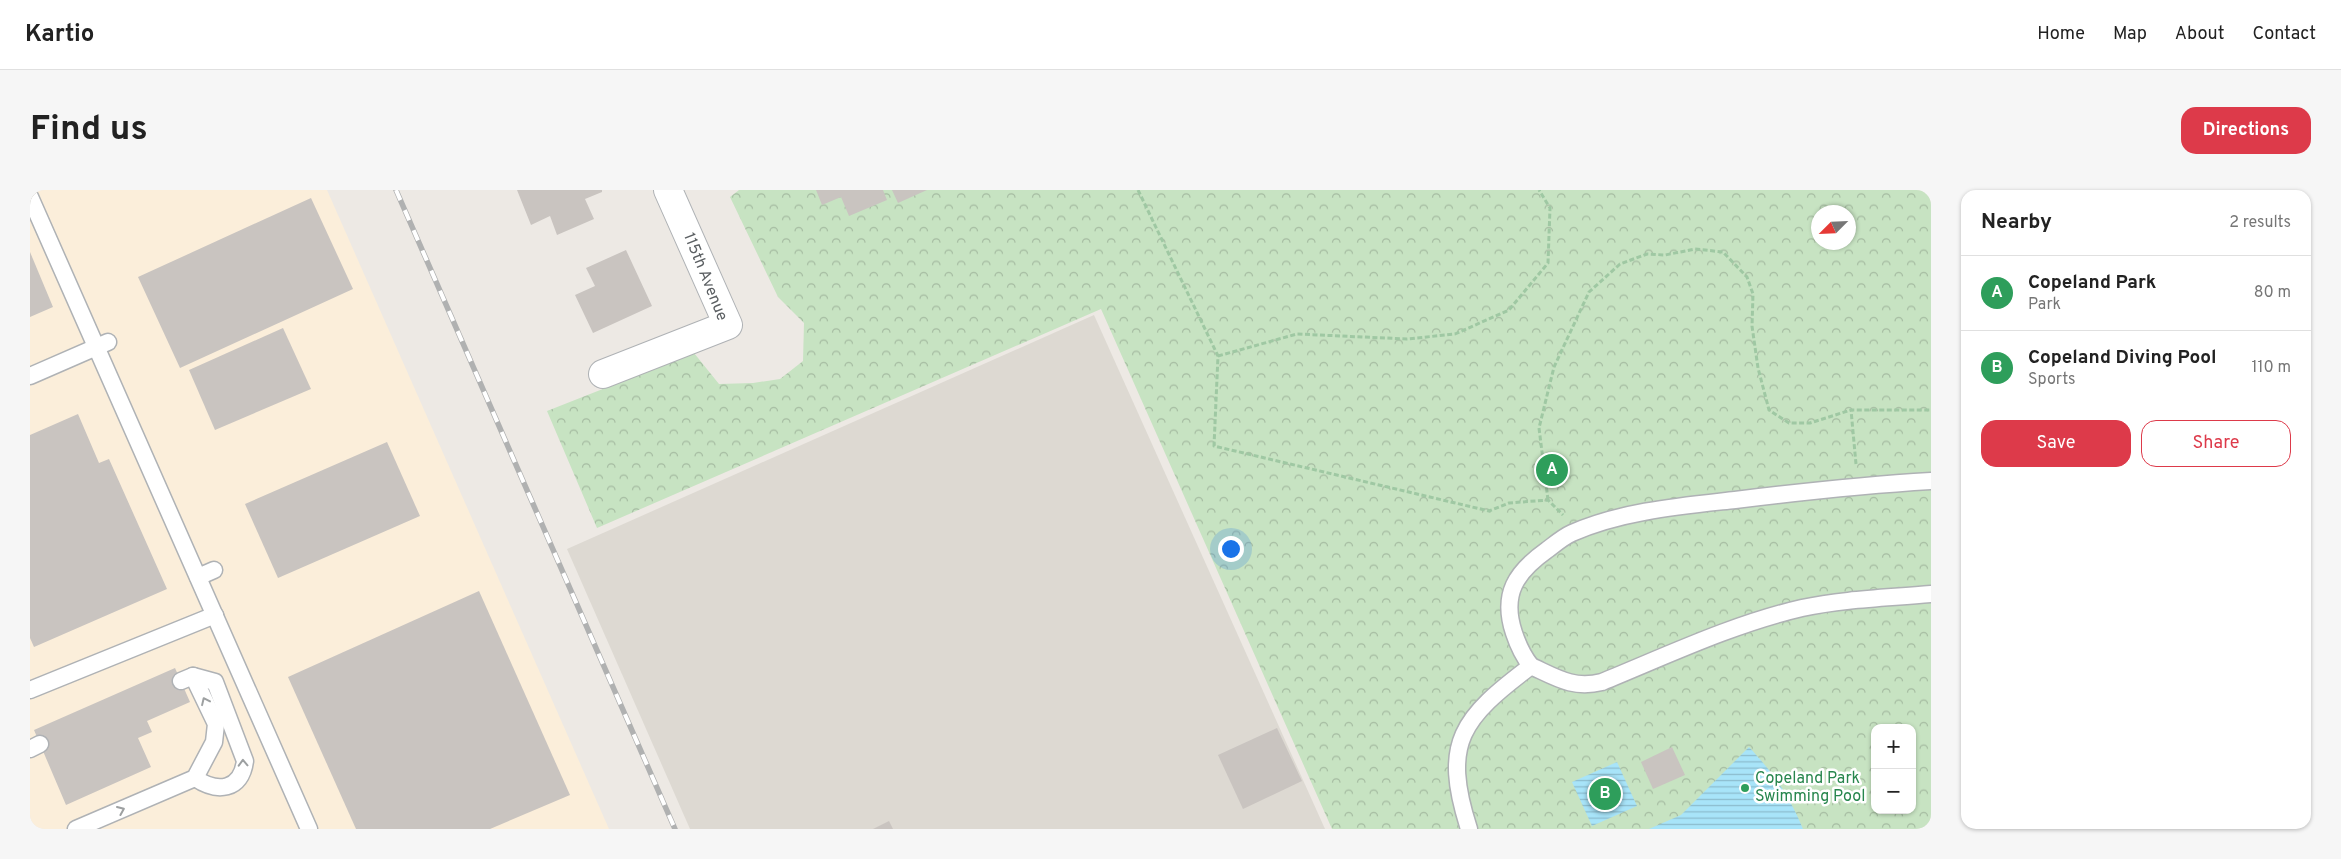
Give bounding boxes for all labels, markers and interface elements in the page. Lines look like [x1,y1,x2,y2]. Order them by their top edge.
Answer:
text: Kartio [25,20,94,50]
text: Home [2037,23,2085,46]
text: Map [2113,23,2147,46]
text: About [2175,23,2224,46]
text: Contact [2252,23,2316,46]
button: Directions [2181,107,2311,154]
text: Find us [30,108,148,152]
north arrow [1811,205,1856,250]
text: Nearby [1981,209,2052,236]
text: 2 results [2229,213,2291,233]
street label: 115th Avenue [678,230,732,324]
text: Copeland Park [2028,271,2156,295]
text: A [1991,283,2003,303]
text: 80 m [2254,283,2291,303]
text: Park [2028,295,2061,315]
text: Copeland Diving Pool [2028,346,2217,370]
text: B [1991,358,2003,378]
text: 110 m [2251,358,2291,378]
text: Sports [2028,370,2076,390]
button: Save [1981,420,2131,467]
button: Share [2141,420,2291,467]
pin: A [1536,451,1568,489]
your location [1218,536,1244,562]
one-way arrow [201,697,211,706]
map controls [1871,724,1916,814]
button: + [1871,724,1916,769]
one-way arrow [238,759,248,767]
place label: Copeland Park Swimming Pool [1755,769,1865,807]
button: − [1871,769,1916,814]
pin: B [1589,775,1621,813]
marker: Copeland Park Swimming Pool [1739,782,1751,794]
one-way arrow [116,805,125,816]

